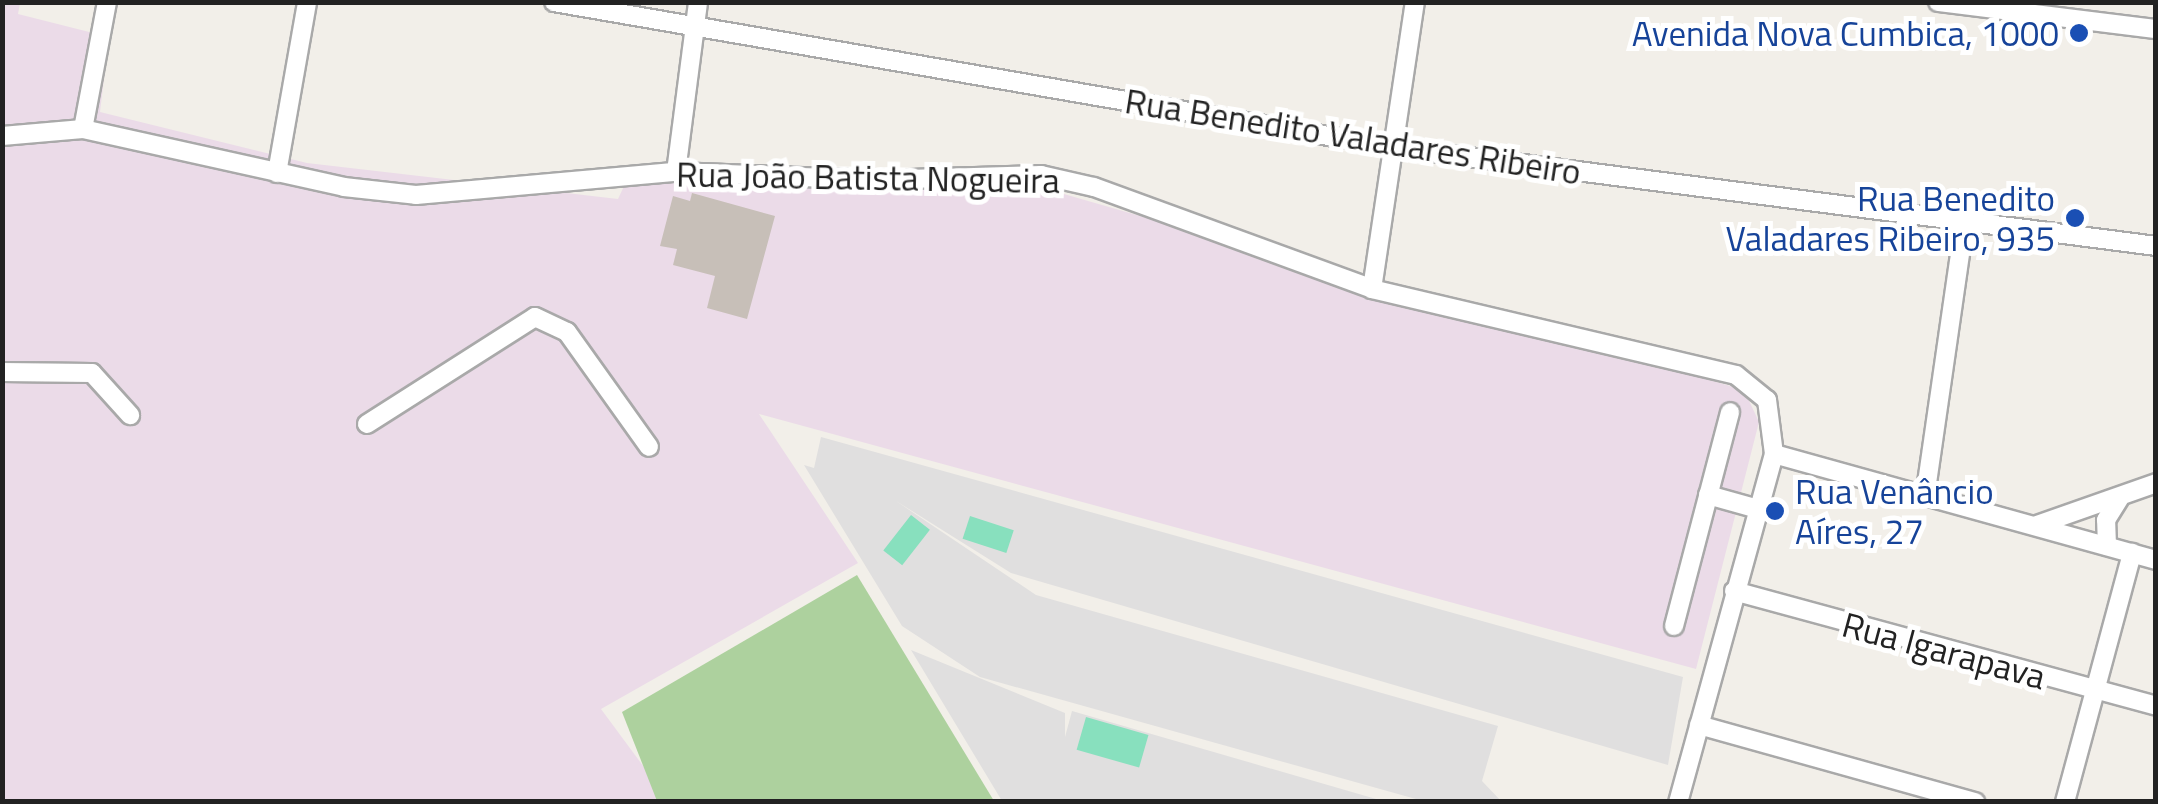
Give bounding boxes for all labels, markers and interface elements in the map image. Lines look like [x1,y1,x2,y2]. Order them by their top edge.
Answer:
place label: Avenida Nova Cumbica, 1000 [1632,12,2059,54]
marker: Avenida Nova Cumbica, 1000 [2068,22,2090,44]
street label: Rua Benedito Valadares Ribeiro [1122,79,1584,193]
street label: Rua João Batista Nogueira [676,153,1060,201]
place label: Rua Benedito Valadares Ribeiro, 935 [1725,177,2055,259]
marker: Rua Benedito Valadares Ribeiro, 935 [2064,207,2086,229]
place label: Rua Venâncio Aíres, 27 [1795,470,1994,552]
marker: Rua Venâncio Aíres, 27 [1764,500,1786,522]
street label: Rua Igarapava [1838,603,2050,697]

